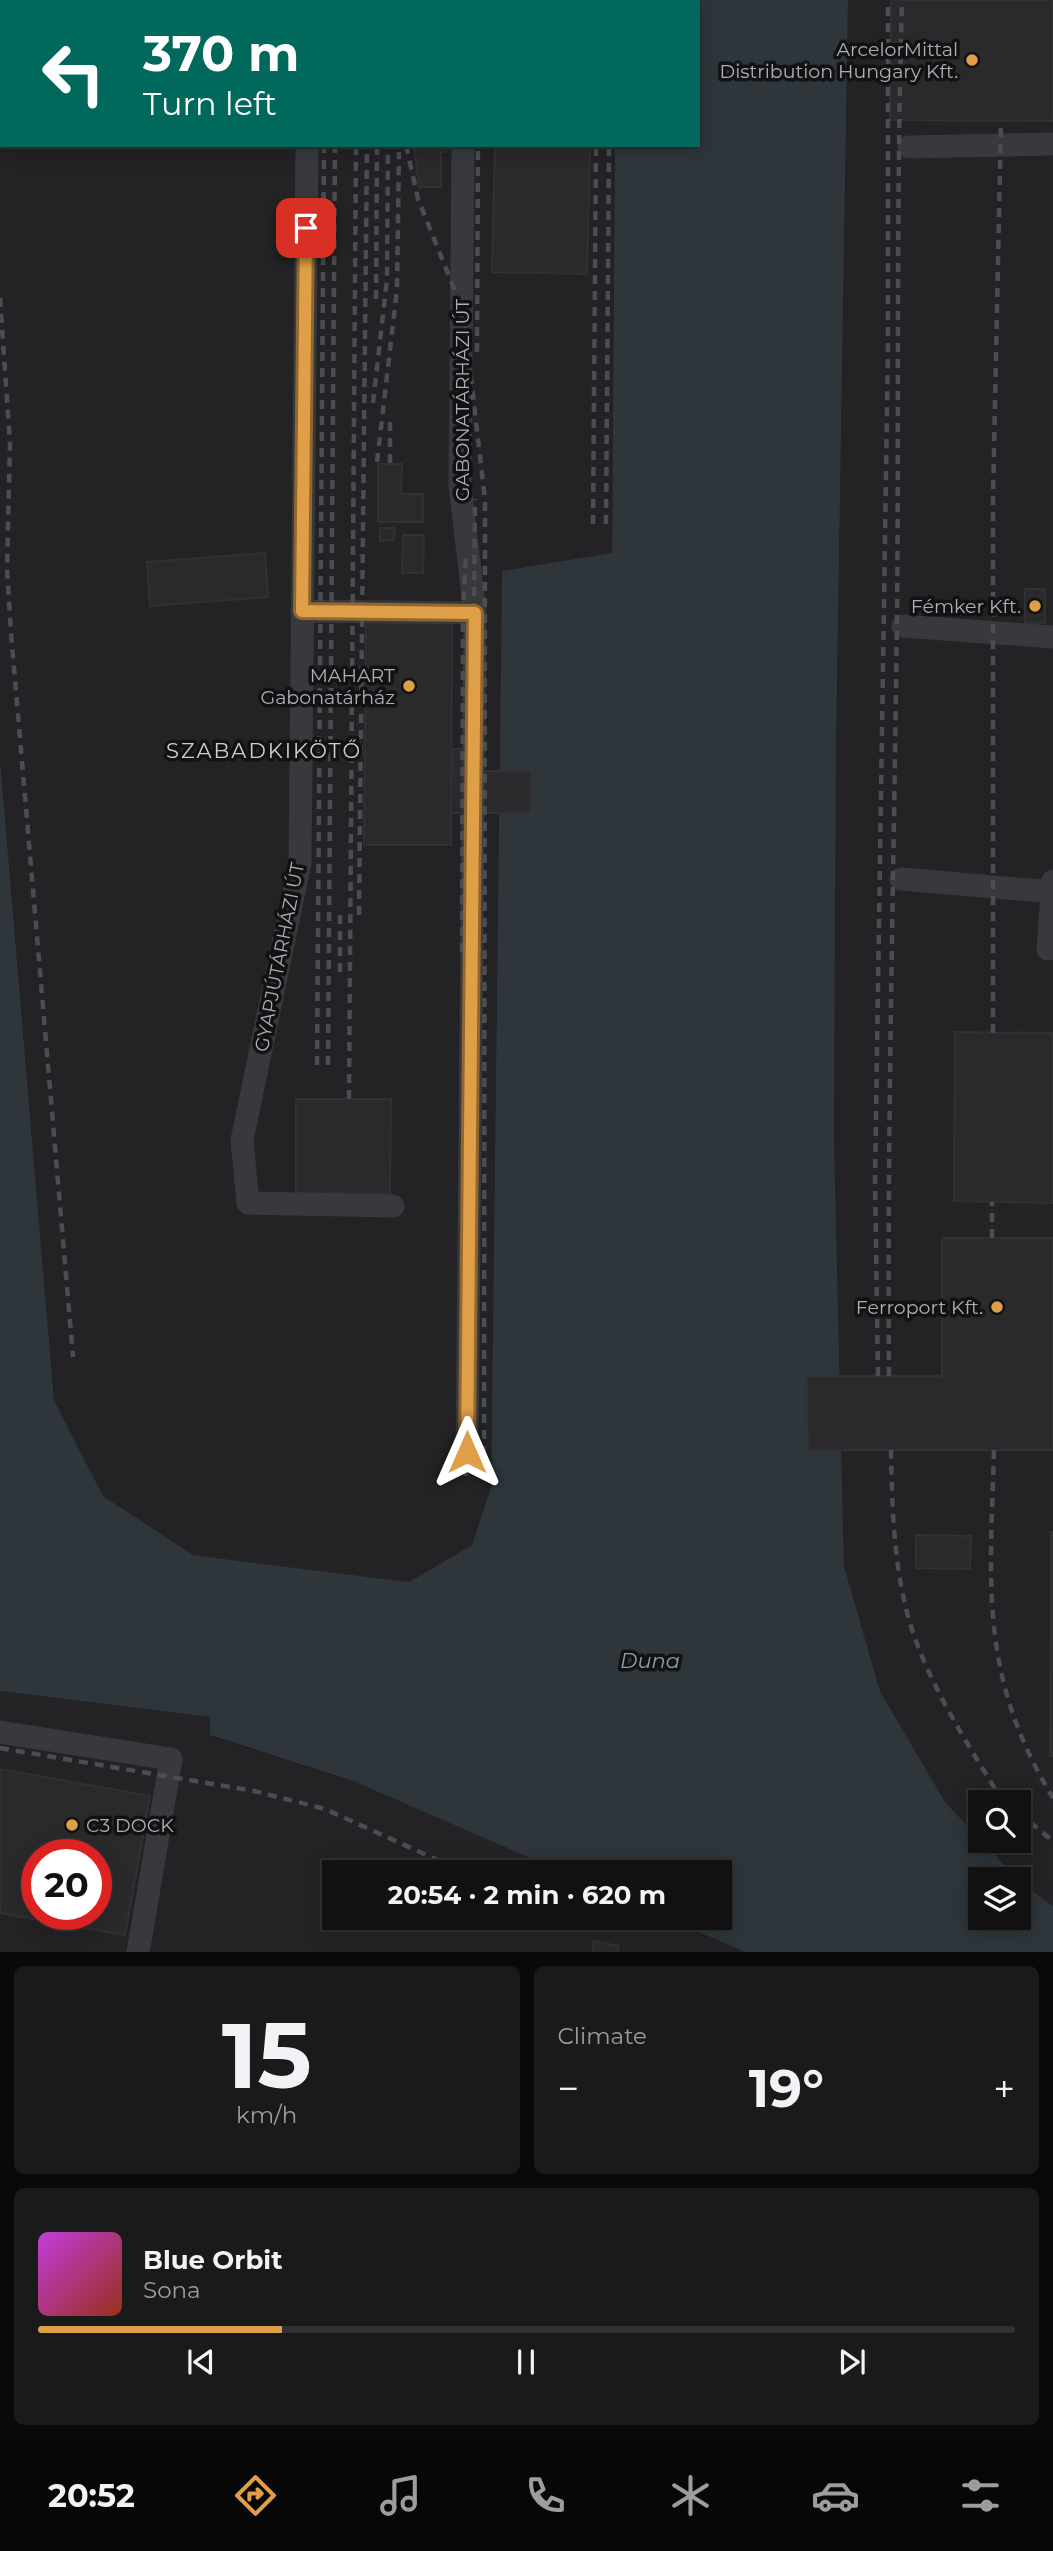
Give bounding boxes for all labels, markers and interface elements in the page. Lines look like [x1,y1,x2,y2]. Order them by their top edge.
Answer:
text: 370 m [143,24,300,83]
icon: left [28,28,119,119]
place label: ArcelorMittal Distribution Hungary Kft. [719,38,958,83]
marker: ArcelorMittal Distribution Hungary Kft. [964,52,980,68]
text: Turn left [143,84,277,123]
pin [276,198,336,258]
icon: arrive [287,209,325,247]
street label: GABONATÁRHÁZI ÚT [451,299,474,501]
place label: Fémker Kft. [911,595,1021,618]
marker: Fémker Kft. [1027,598,1043,614]
place label: MAHART Gabonatárház [260,664,395,709]
marker: MAHART Gabonatárház [401,678,417,694]
district label: SZABADKIKÖTŐ [166,738,362,763]
street label: GYAPJÚTÁRHÁZI ÚT [250,860,309,1054]
place label: Ferroport Kft. [856,1296,983,1319]
marker: Ferroport Kft. [989,1299,1005,1315]
position arrow [430,1415,504,1489]
water label: Duna [620,1648,680,1673]
map controls [968,1790,1031,1930]
button: search [968,1790,1031,1853]
place label: C3 DOCK [86,1814,174,1837]
marker: C3 DOCK [64,1817,80,1833]
speed limit sign: 20 [21,1839,112,1930]
button: layers [968,1867,1031,1930]
text: 20:54 · 2 min · 620 m [388,1879,666,1911]
text: 15 [222,2000,312,2111]
text: Climate [558,2022,647,2050]
text: 19° [749,2057,824,2120]
text: − [558,2065,579,2112]
text: + [993,2065,1015,2112]
text: km/h [236,2101,297,2129]
text: Blue Orbit [143,2244,282,2276]
text: Sona [143,2276,201,2304]
icon: previous [182,2343,220,2381]
icon: pause [507,2343,545,2381]
icon: next [833,2343,871,2381]
icon: directions [231,2471,280,2520]
icon: music [376,2471,425,2520]
icon: phone [521,2471,570,2520]
icon: climate [666,2471,715,2520]
icon: car [811,2471,860,2520]
icon: filters [956,2471,1005,2520]
text: 20:52 [48,2476,135,2515]

